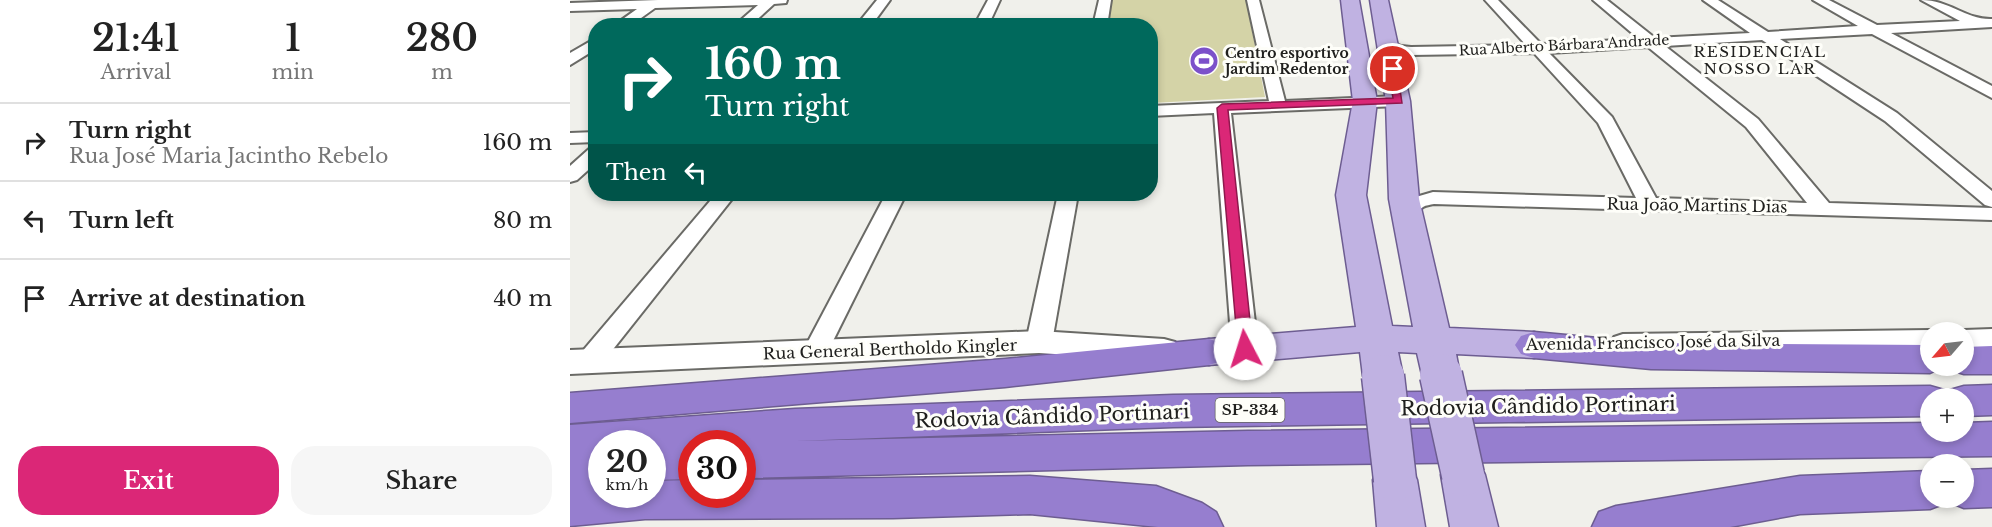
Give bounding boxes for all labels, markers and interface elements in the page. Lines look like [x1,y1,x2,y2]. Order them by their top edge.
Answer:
text: 21:41 [92,16,180,61]
text: 1 [285,16,301,61]
text: 280 [406,16,478,61]
street label: Rua Alberto Bárbara Andrade [1458,30,1670,60]
text: 160 m [705,38,841,90]
icon: right [606,42,684,120]
district label: RESIDENCIAL NOSSO LAR [1693,42,1827,78]
pin [1367,43,1418,94]
place label: Centro esportivo Jardim Redentor [1222,44,1349,78]
sports icon: Centro esportivo Jardim Redentor [1188,45,1220,77]
icon: arrive [1376,52,1409,85]
text: Arrival [100,60,171,84]
text: min [272,60,314,84]
text: m [431,60,453,84]
text: Turn right [705,90,849,123]
text: Turn right [69,117,191,144]
icon: right [18,126,51,159]
text: 160 m [482,129,552,156]
text: Rua José Maria Jacintho Rebelo [69,144,388,168]
icon: left [679,156,712,189]
text: Then [606,159,667,186]
street label: Rua João Martins Dias [1606,193,1788,217]
icon: left [18,204,51,237]
text: Turn left [69,207,174,234]
text: 80 m [493,207,552,234]
icon: arrive [18,282,51,315]
text: Arrive at destination [69,285,306,312]
text: 40 m [494,285,552,312]
position arrow [1213,317,1277,381]
north arrow [1920,322,1974,376]
map controls [1920,322,1974,508]
street label: Avenida Francisco José da Silva [1525,330,1780,354]
street label: Rua General Bertholdo Kingler [763,335,1018,363]
button: + [1920,388,1974,442]
street label: Rodovia Cândido Portinari [1400,392,1676,420]
road number: SP-334 [1216,398,1284,422]
street label: Rodovia Cândido Portinari [914,399,1190,433]
speed limit sign: 30 [678,430,756,508]
text: 20 [606,443,648,480]
button: Exit [18,446,279,515]
button: Share [291,446,552,515]
button: − [1920,454,1974,508]
text: km/h [606,475,648,494]

